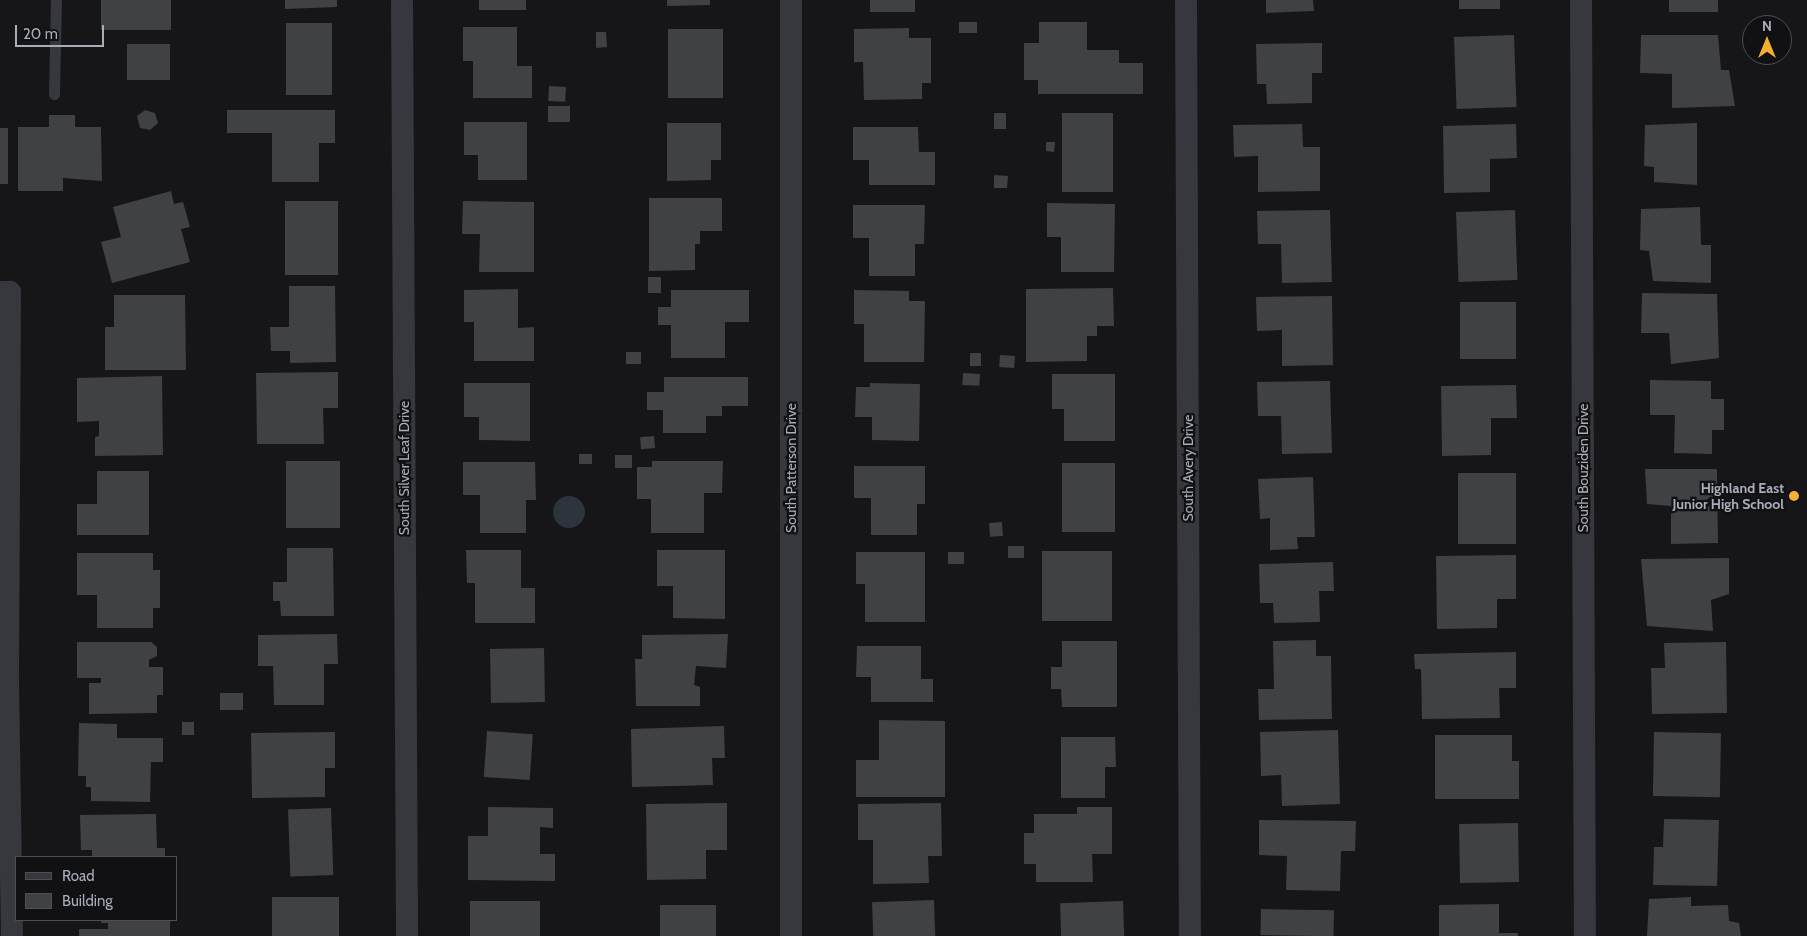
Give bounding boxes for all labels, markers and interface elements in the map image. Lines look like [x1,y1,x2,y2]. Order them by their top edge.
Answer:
scale bar [18,15,106,47]
north arrow [1742,15,1792,65]
text: N [1762,17,1772,35]
text: 20 m [23,25,58,43]
street label: South Silver Leaf Drive [396,401,412,535]
street label: South Patterson Drive [783,403,799,533]
street label: South Bouziden Drive [1575,404,1591,532]
street label: South Avery Drive [1180,415,1196,521]
place label: Highland East Junior High School [1672,480,1784,512]
marker: Highland East Junior High School [1788,490,1800,502]
legend [15,856,178,921]
text: Road [62,867,95,885]
text: Building [62,892,113,910]

